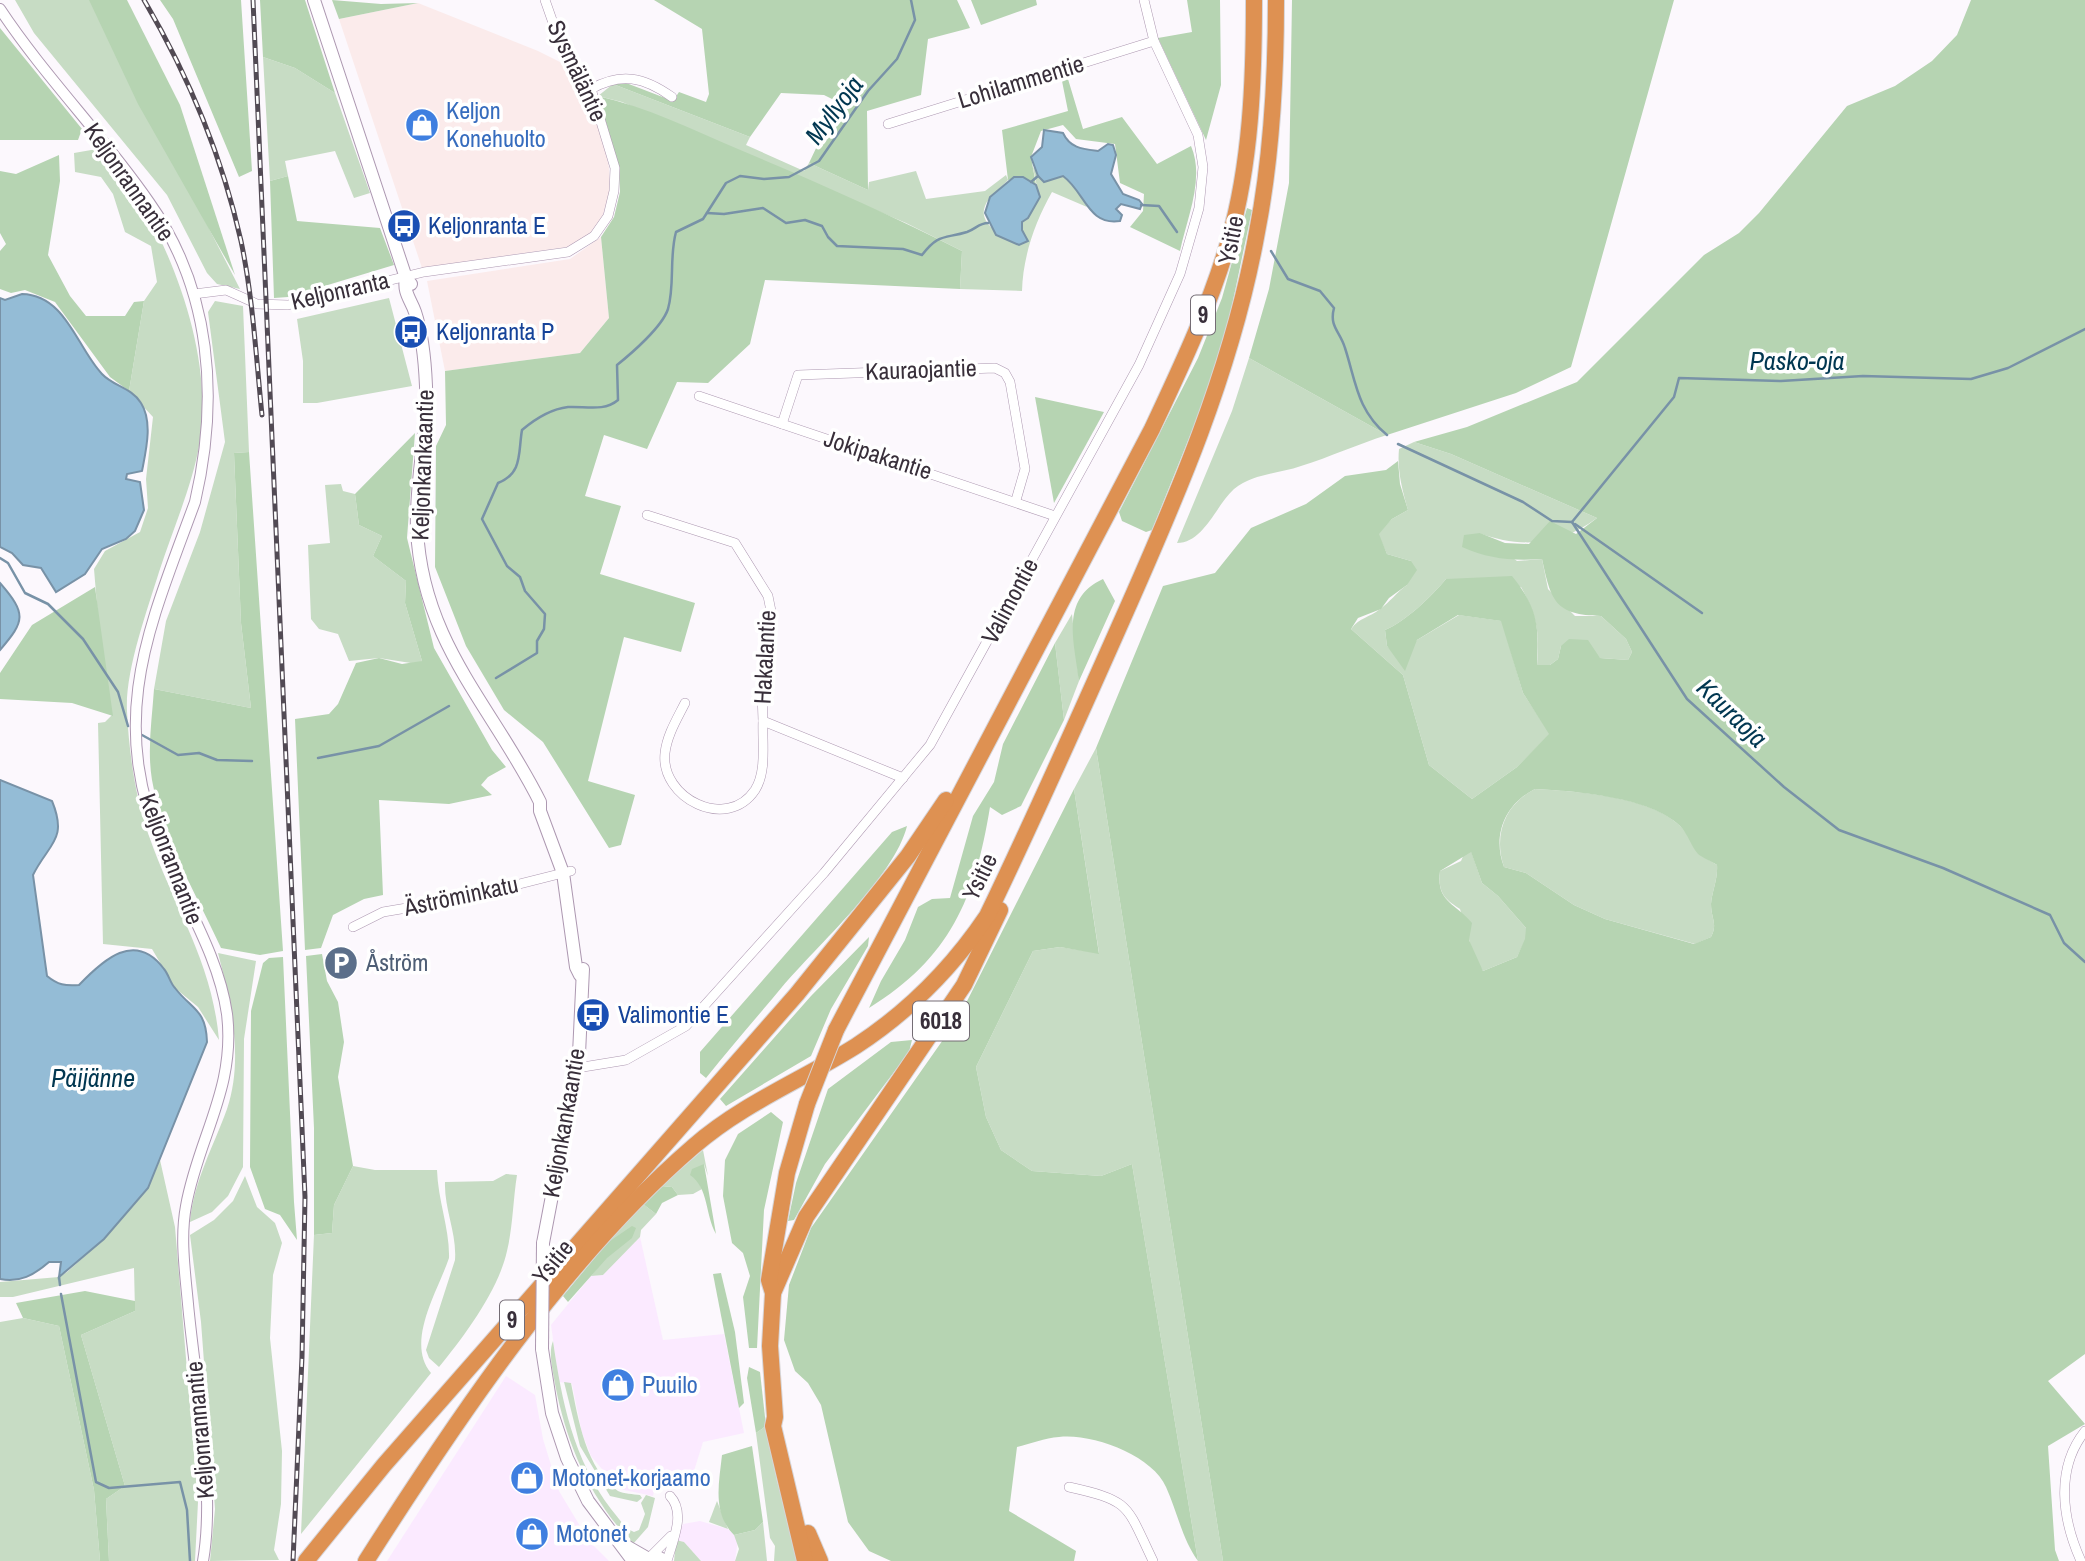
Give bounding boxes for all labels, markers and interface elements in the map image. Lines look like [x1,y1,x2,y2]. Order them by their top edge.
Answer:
street label: Sysmäläntie [541,15,615,126]
street label: Lohilammentie [954,47,1088,115]
water label: Myllyoja [796,68,871,151]
place label: Keljon Konehuolto [446,94,546,154]
shop icon: Keljon Konehuolto [403,106,441,144]
street label: Keljonrannantie [77,116,182,247]
bus stop icon: Keljonranta E [385,207,423,245]
place label: Keljonranta E [428,209,546,241]
street label: Ysitie [1210,213,1250,267]
street label: Keljonranta [288,263,392,317]
road number: 9 [1191,296,1215,334]
bus stop icon: Keljonranta P [392,313,430,351]
place label: Keljonranta P [436,315,554,347]
water label: Pasko-oja [1750,343,1845,378]
street label: Kauraojantie [865,351,977,387]
street label: Keljonkankaantie [403,389,441,541]
street label: Jokipakantie [820,422,936,487]
street label: Valimontie [973,552,1045,649]
street label: Hakalantie [746,609,782,705]
water label: Kauraoja [1689,670,1775,755]
street label: Keljonrannantie [132,789,212,929]
street label: Ysitie [954,848,1004,906]
street label: Äströminkatu [400,867,521,923]
parking icon: Åström [322,944,360,982]
place label: Åström [365,946,428,978]
bus stop icon: Valimontie E [574,996,612,1034]
place label: Valimontie E [618,998,729,1030]
road number: 6018 [913,1002,969,1040]
street label: Keljonkankaantie [534,1046,592,1200]
water label: Päijänne [51,1060,135,1095]
street label: Ysitie [524,1232,580,1290]
road number: 9 [500,1301,524,1340]
street label: Keljonrannantie [177,1360,221,1500]
shop icon: Puuilo [599,1366,637,1404]
place label: Puuilo [642,1368,698,1400]
shop icon: Motonet-korjaamo [508,1459,546,1497]
place label: Motonet-korjaamo [552,1461,711,1493]
shop icon: Motonet [513,1515,551,1553]
place label: Motonet [556,1517,628,1549]

